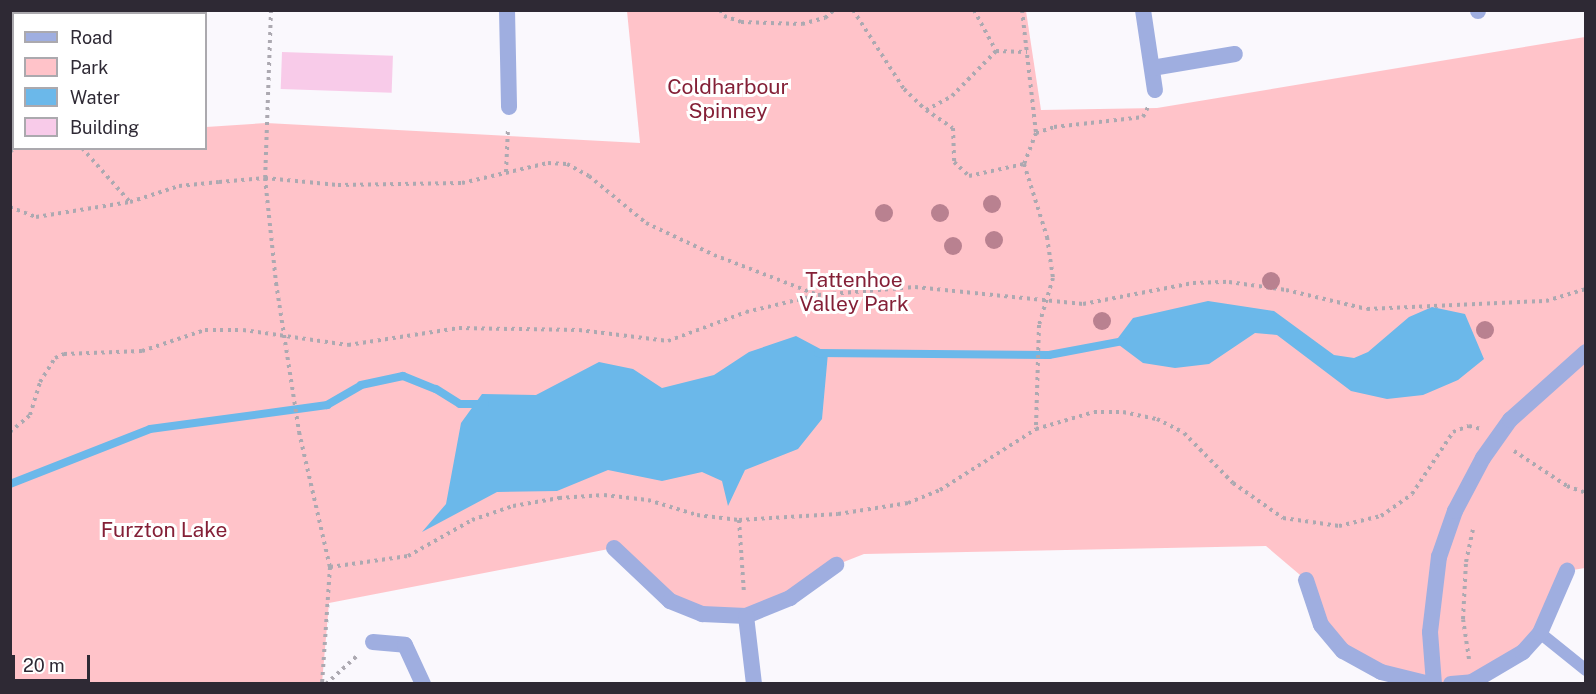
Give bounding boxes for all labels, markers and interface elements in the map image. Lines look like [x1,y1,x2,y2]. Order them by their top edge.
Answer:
legend [12,12,207,150]
text: Road [70,27,113,48]
text: Park [70,57,108,78]
park label: Coldharbour Spinney [667,74,789,124]
text: Water [70,87,120,108]
text: Building [70,117,139,138]
park label: Tattenhoe Valley Park [799,267,909,317]
park label: Furzton Lake [101,517,227,543]
scale bar [15,643,93,681]
text: 20 m [23,655,65,676]

